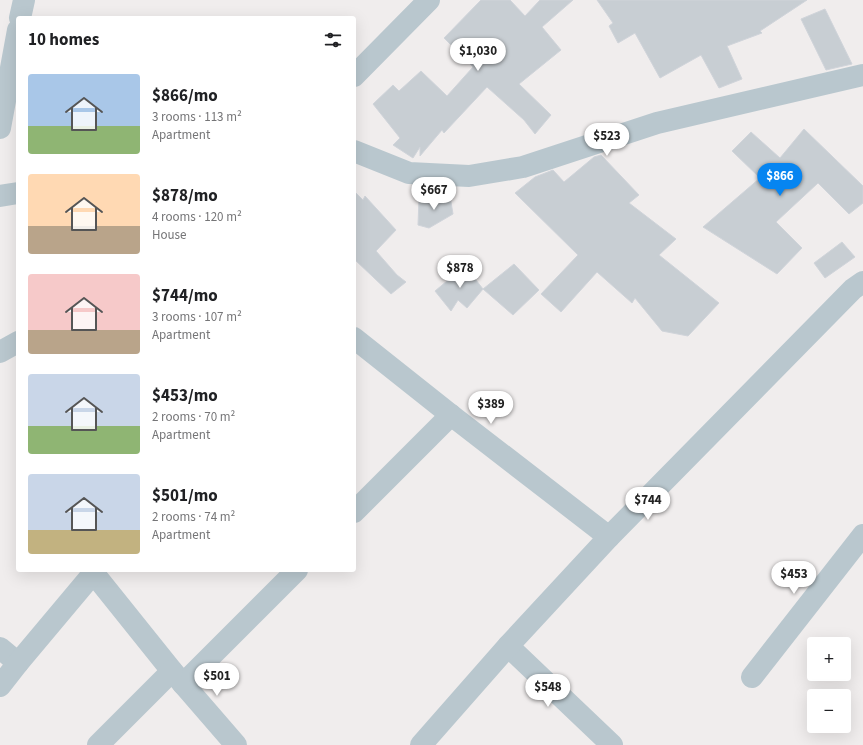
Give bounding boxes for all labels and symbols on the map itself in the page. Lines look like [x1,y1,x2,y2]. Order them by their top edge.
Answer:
pin: $1,030 [445,38,511,72]
pin: $523 [583,123,631,157]
pin: $866 [756,163,804,197]
pin: $667 [410,177,458,211]
pin: $878 [436,255,484,289]
pin: $389 [467,391,515,425]
pin: $744 [624,487,672,521]
pin: $453 [770,561,818,595]
pin: $501 [193,663,241,697]
pin: $548 [524,674,572,708]

